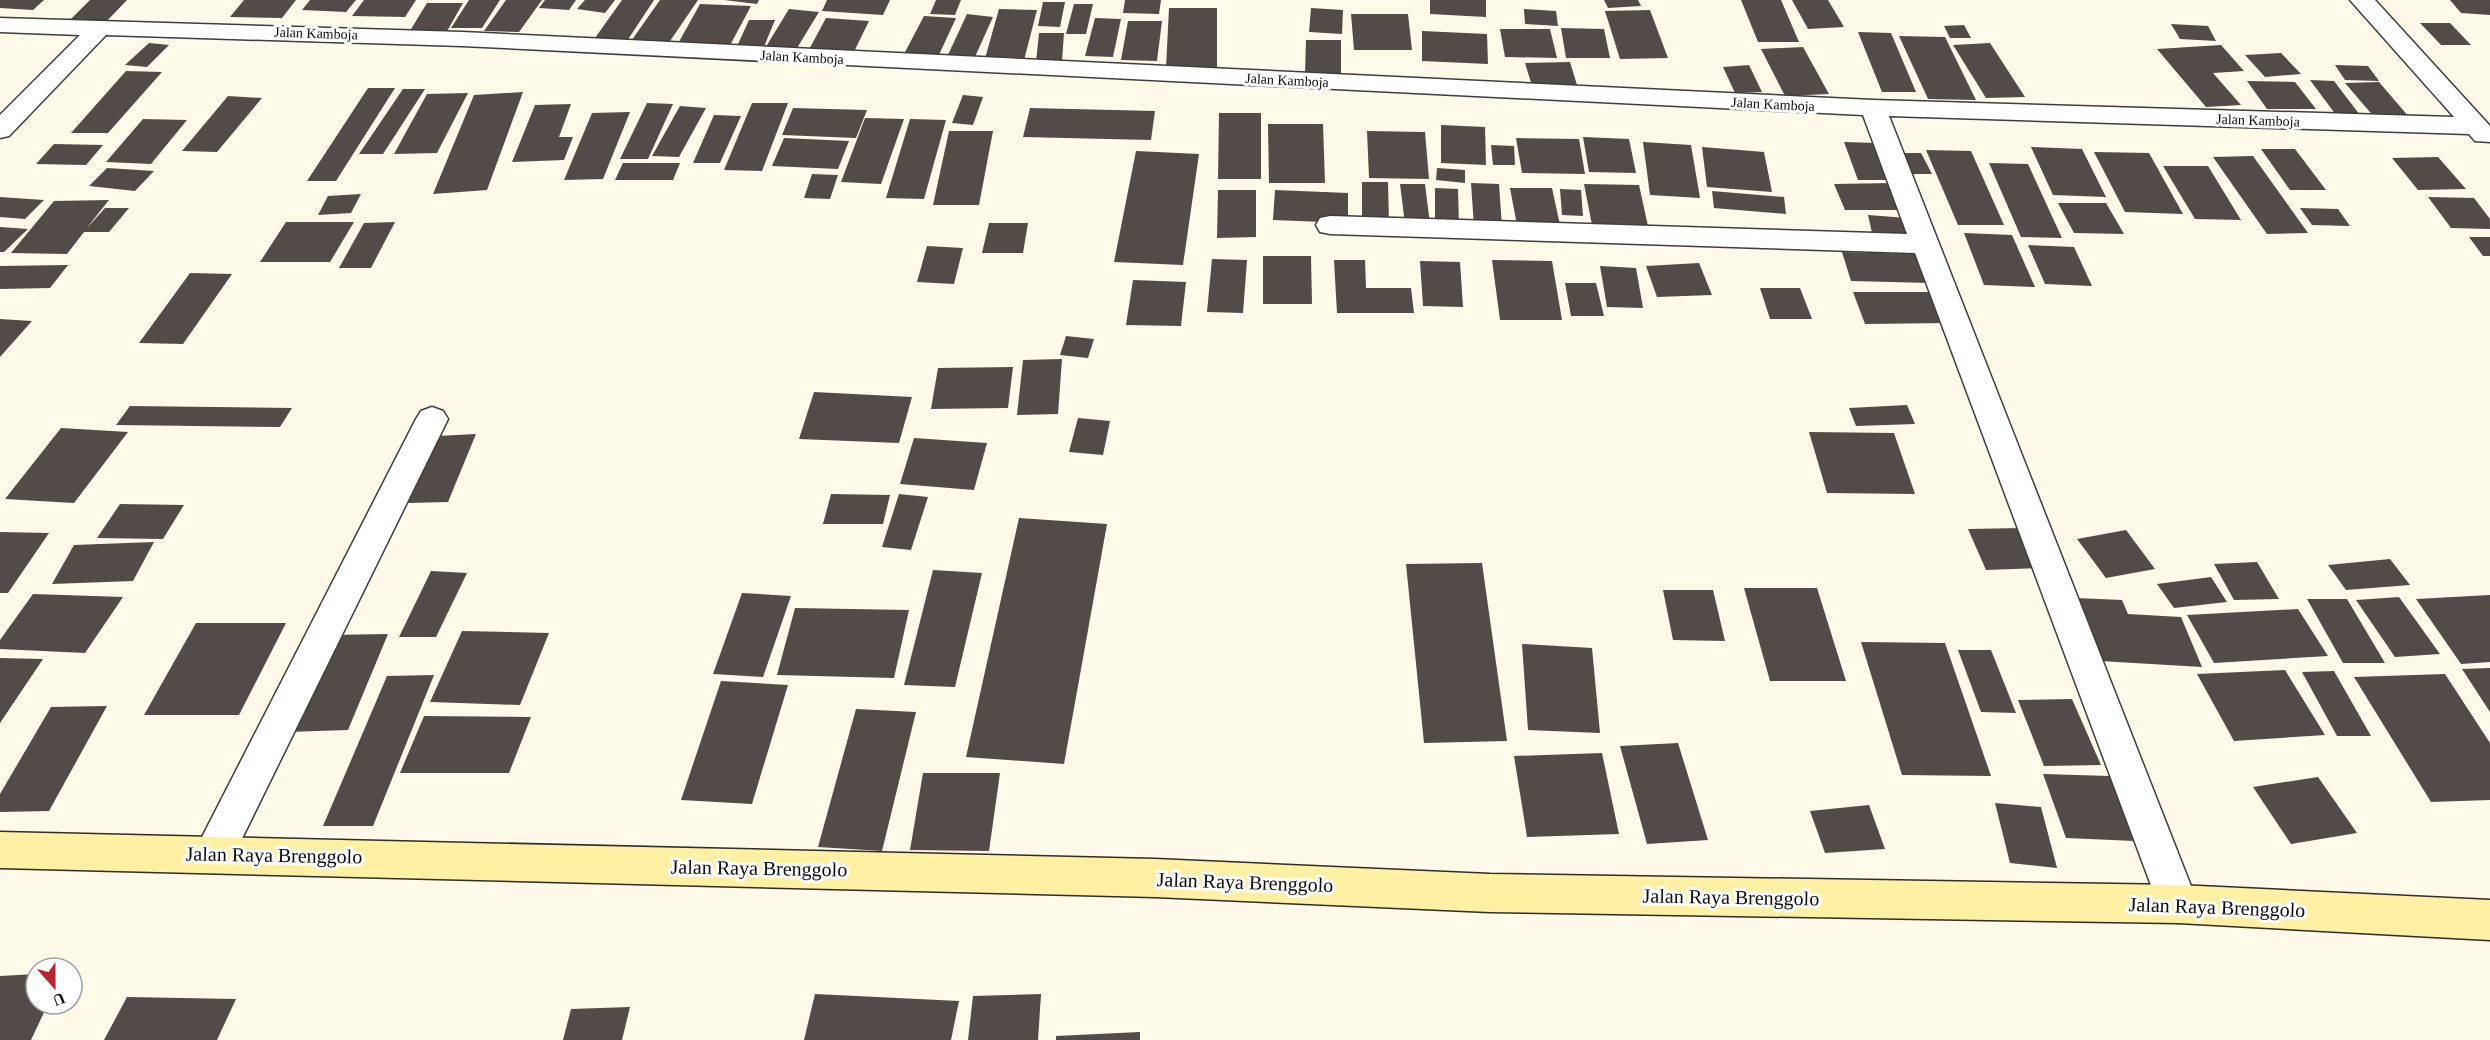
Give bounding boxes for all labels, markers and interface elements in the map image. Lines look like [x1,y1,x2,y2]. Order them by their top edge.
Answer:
street label: Jalan Kamboja [274,25,359,42]
street label: Jalan Kamboja [760,48,845,67]
street label: Jalan Kamboja [1245,71,1330,90]
street label: Jalan Kamboja [1731,95,1816,114]
street label: Jalan Kamboja [2216,112,2301,129]
street label: Jalan Raya Brenggolo [185,842,362,869]
street label: Jalan Raya Brenggolo [670,855,847,882]
street label: Jalan Raya Brenggolo [1156,868,1334,897]
street label: Jalan Raya Brenggolo [1642,884,1819,911]
street label: Jalan Raya Brenggolo [2128,893,2306,922]
north arrow [24,956,84,1016]
text: U [50,990,68,1010]

